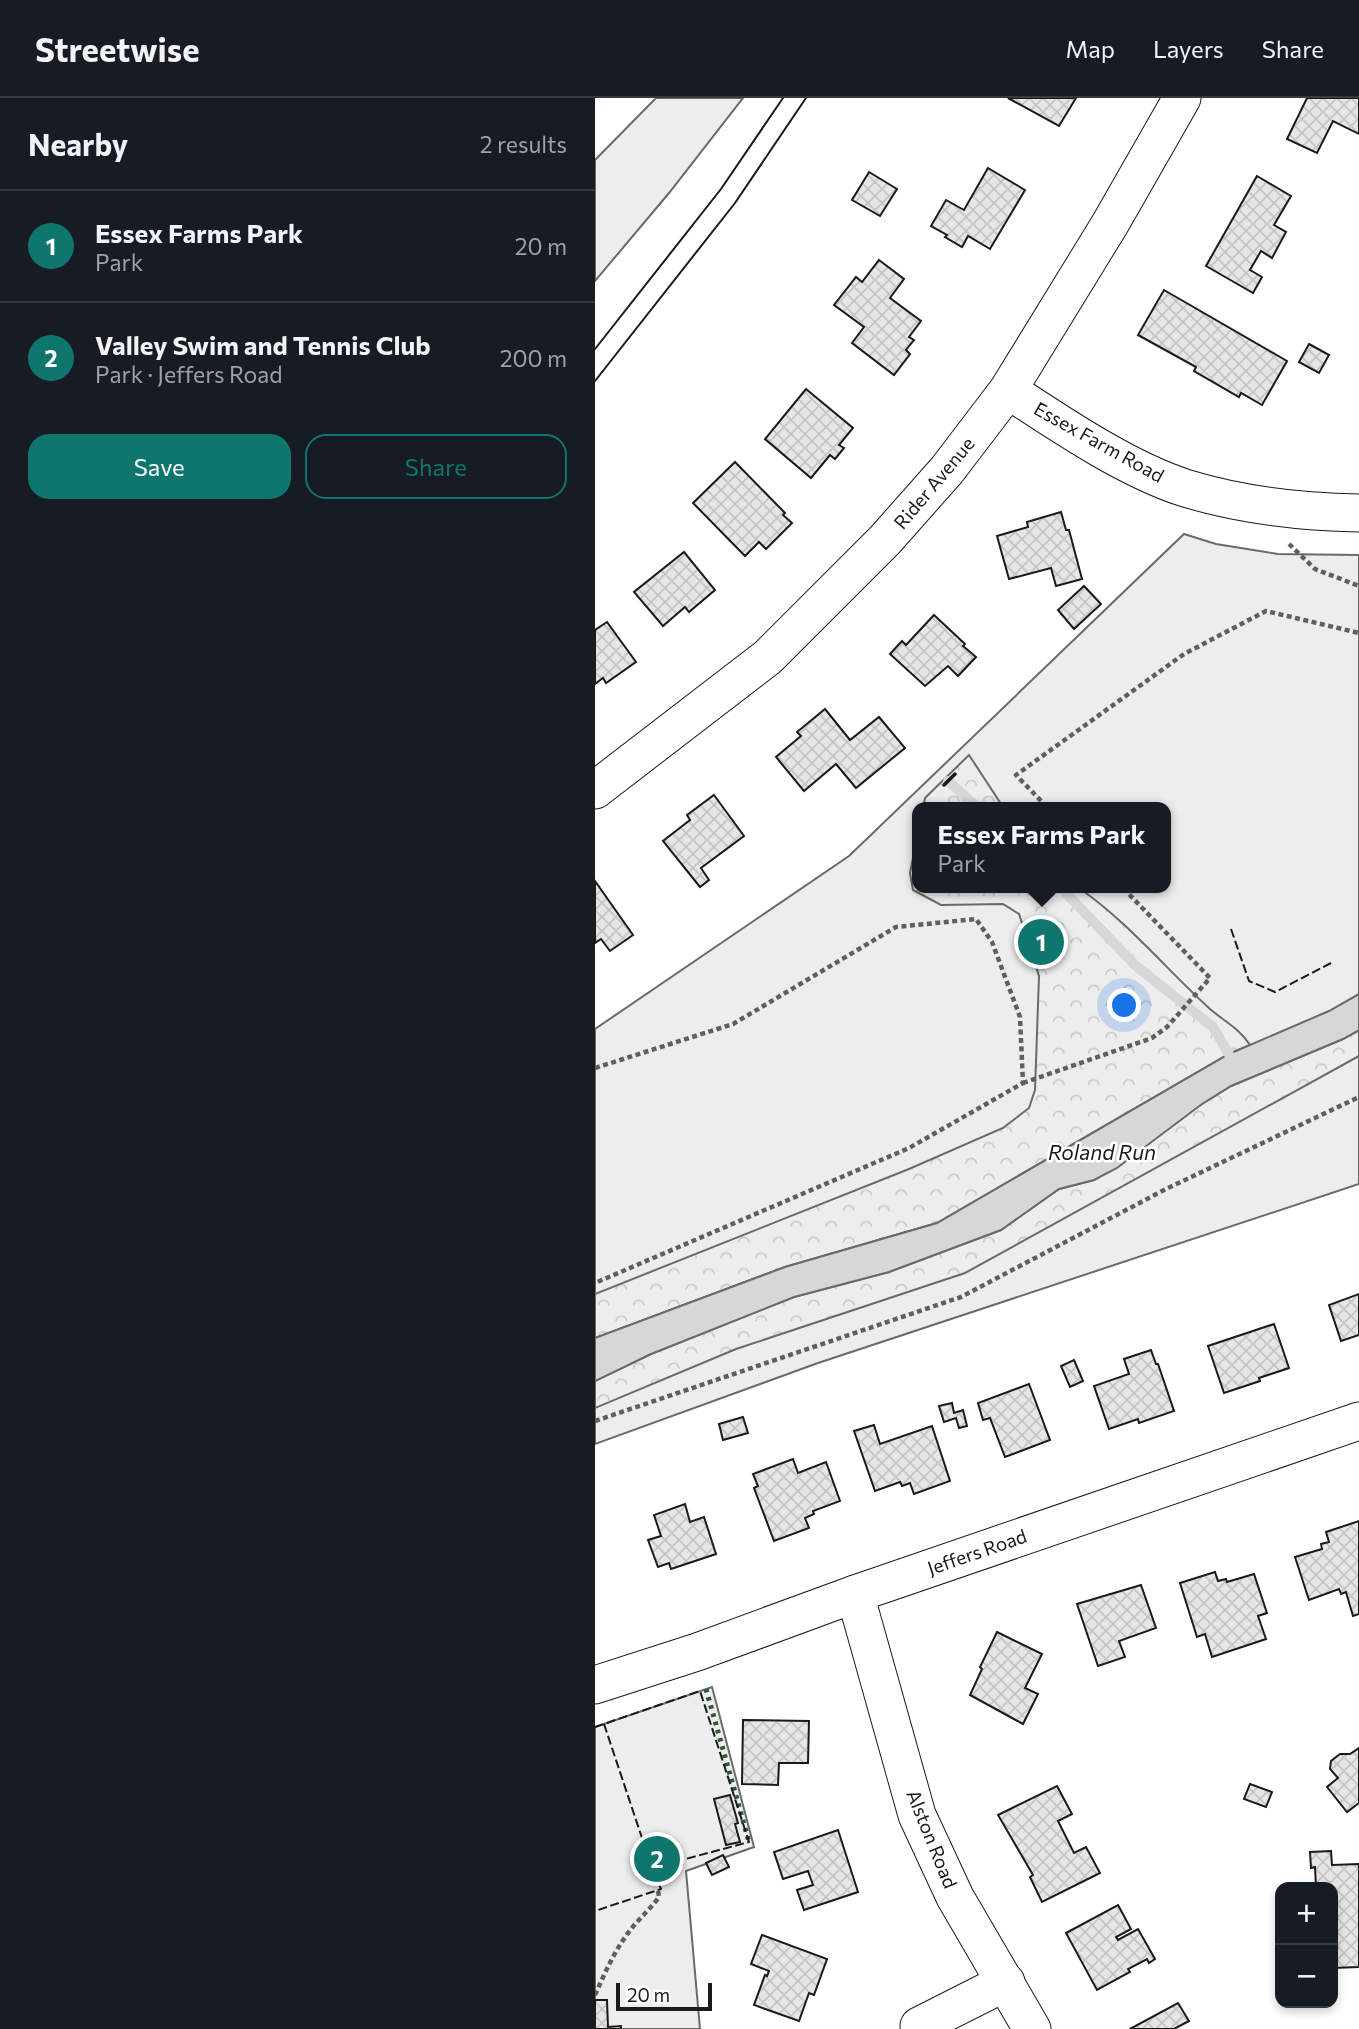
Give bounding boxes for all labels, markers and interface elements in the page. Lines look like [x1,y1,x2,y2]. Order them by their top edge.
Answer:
text: Streetwise [35,28,200,69]
text: Map [1066,34,1115,63]
text: Layers [1153,34,1224,63]
text: Share [1262,34,1324,63]
text: Nearby [28,125,128,162]
text: 2 results [480,130,567,158]
text: Essex Farms Park [95,217,303,248]
text: 1 [46,232,56,260]
text: 20 m [515,232,567,260]
text: Park [95,248,143,276]
text: Valley Swim and Tennis Club [95,329,431,360]
text: 2 [44,344,58,372]
text: 200 m [500,344,567,372]
text: Park · Jeffers Road [95,360,283,388]
street label: Essex Farm Road [1030,396,1168,487]
street label: Rider Avenue [888,432,979,533]
button: Save [28,434,291,499]
button: Share [305,434,567,499]
popup [912,802,1171,893]
text: Essex Farms Park [938,818,1145,849]
text: Park [938,849,986,877]
pin: 1 [1018,916,1064,968]
your location [1107,988,1141,1022]
water label: Roland Run [1048,1139,1156,1164]
street label: Jeffers Road [924,1524,1030,1579]
street label: Alston Road [902,1786,963,1892]
pin: 2 [634,1833,680,1885]
map controls [1275,1882,1338,2008]
button: + [1275,1882,1338,1945]
button: − [1275,1945,1338,2008]
scale bar [616,1980,712,2012]
text: 20 m [627,1983,670,2006]

